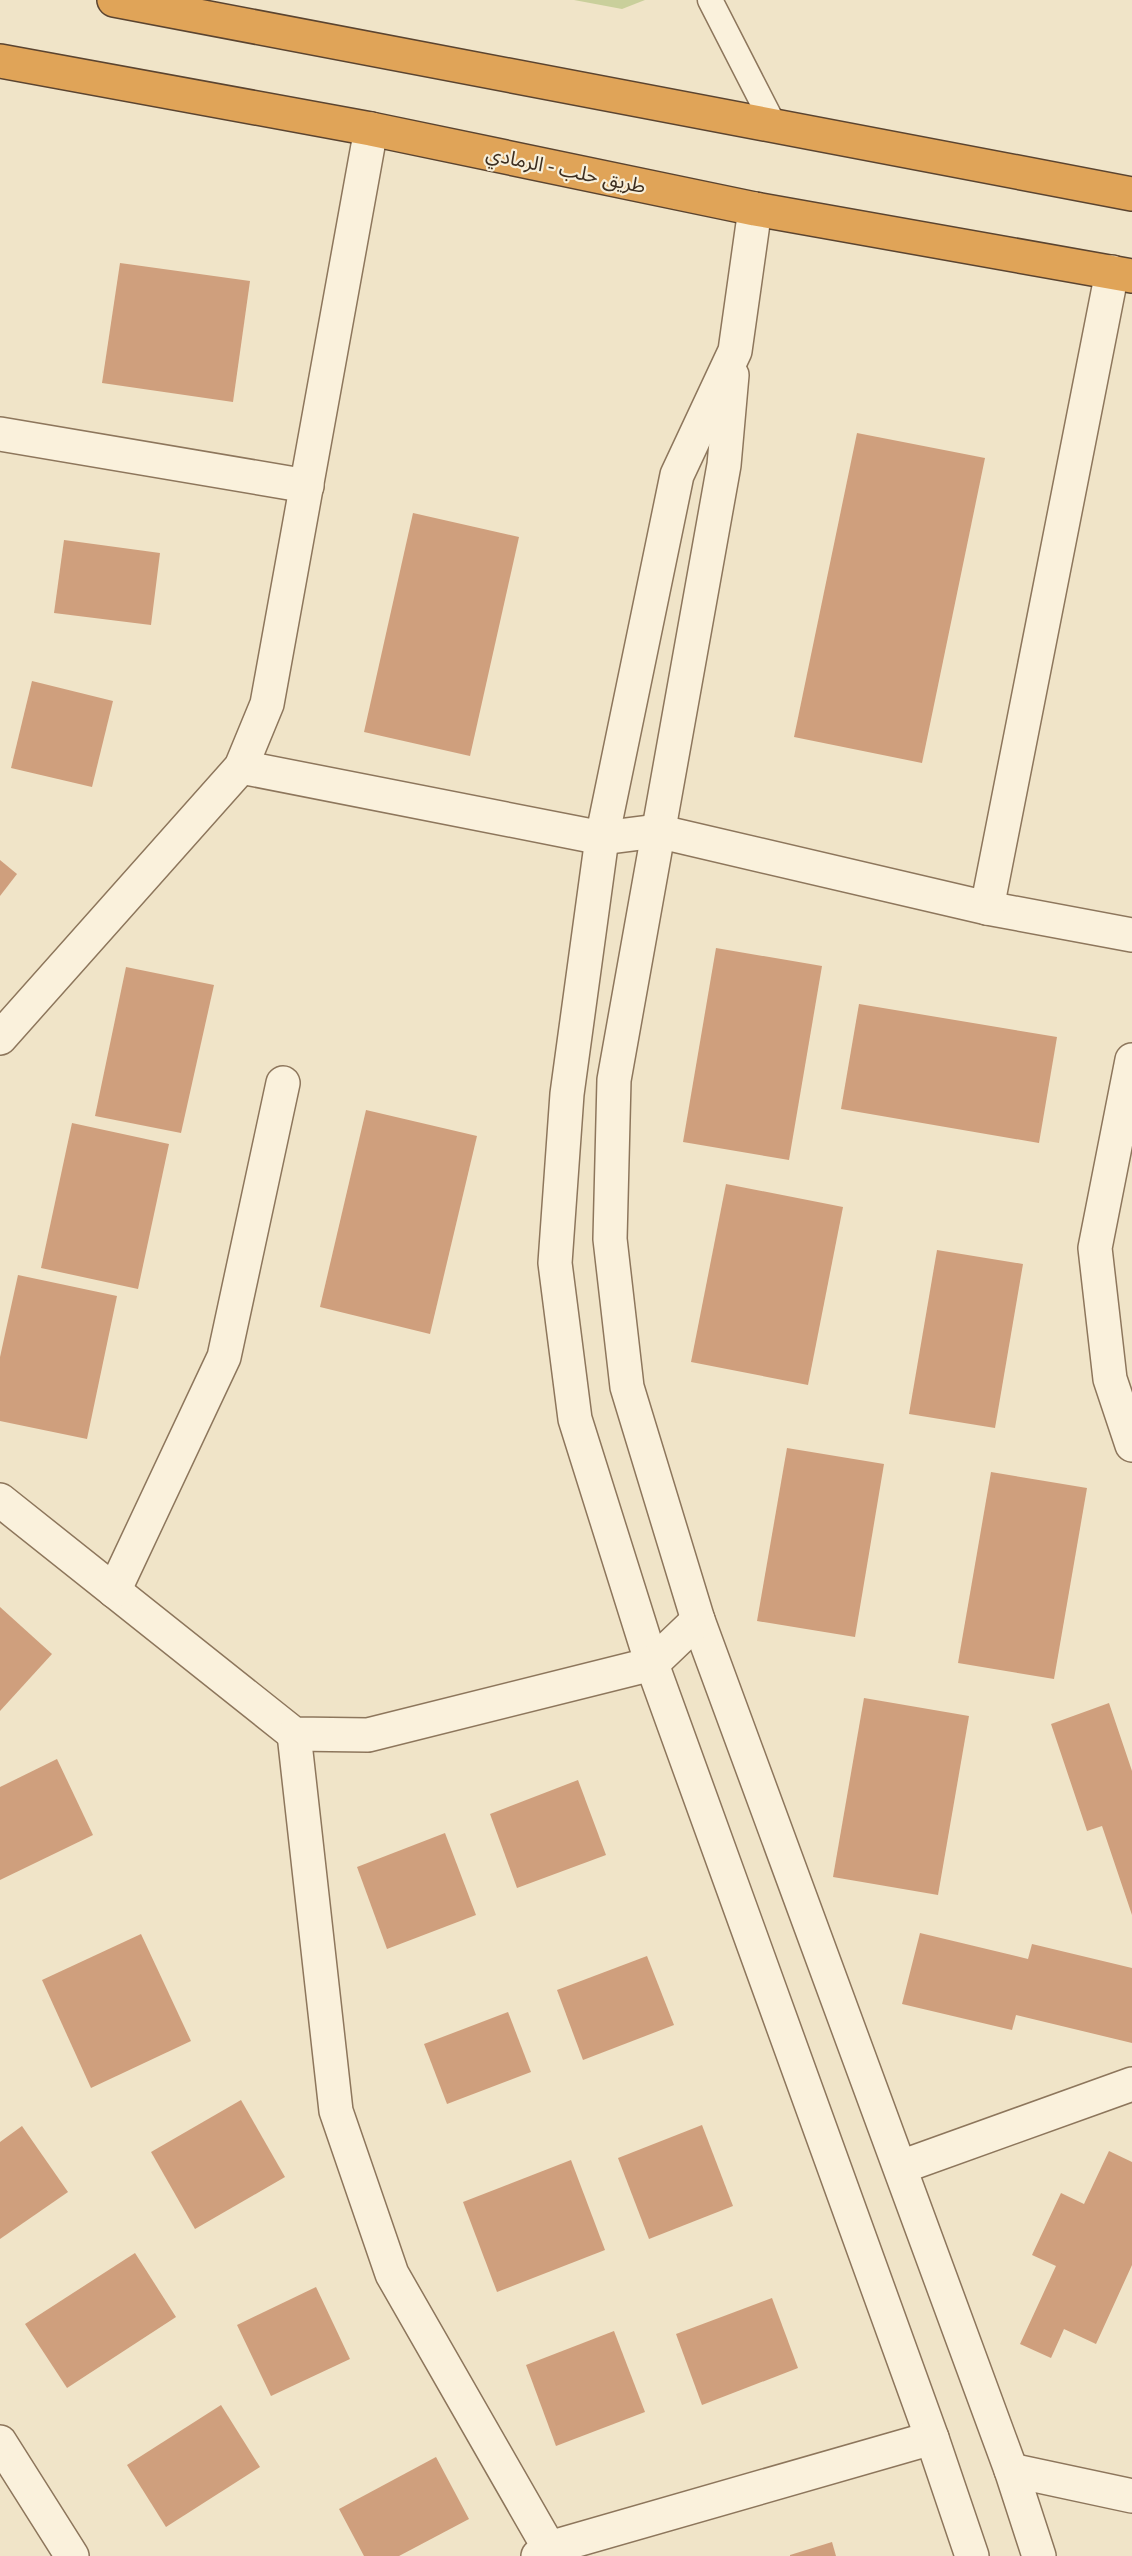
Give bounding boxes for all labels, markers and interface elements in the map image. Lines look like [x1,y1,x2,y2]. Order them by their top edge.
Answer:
street label: طريق حلب - الرمادي [483,139,648,202]

